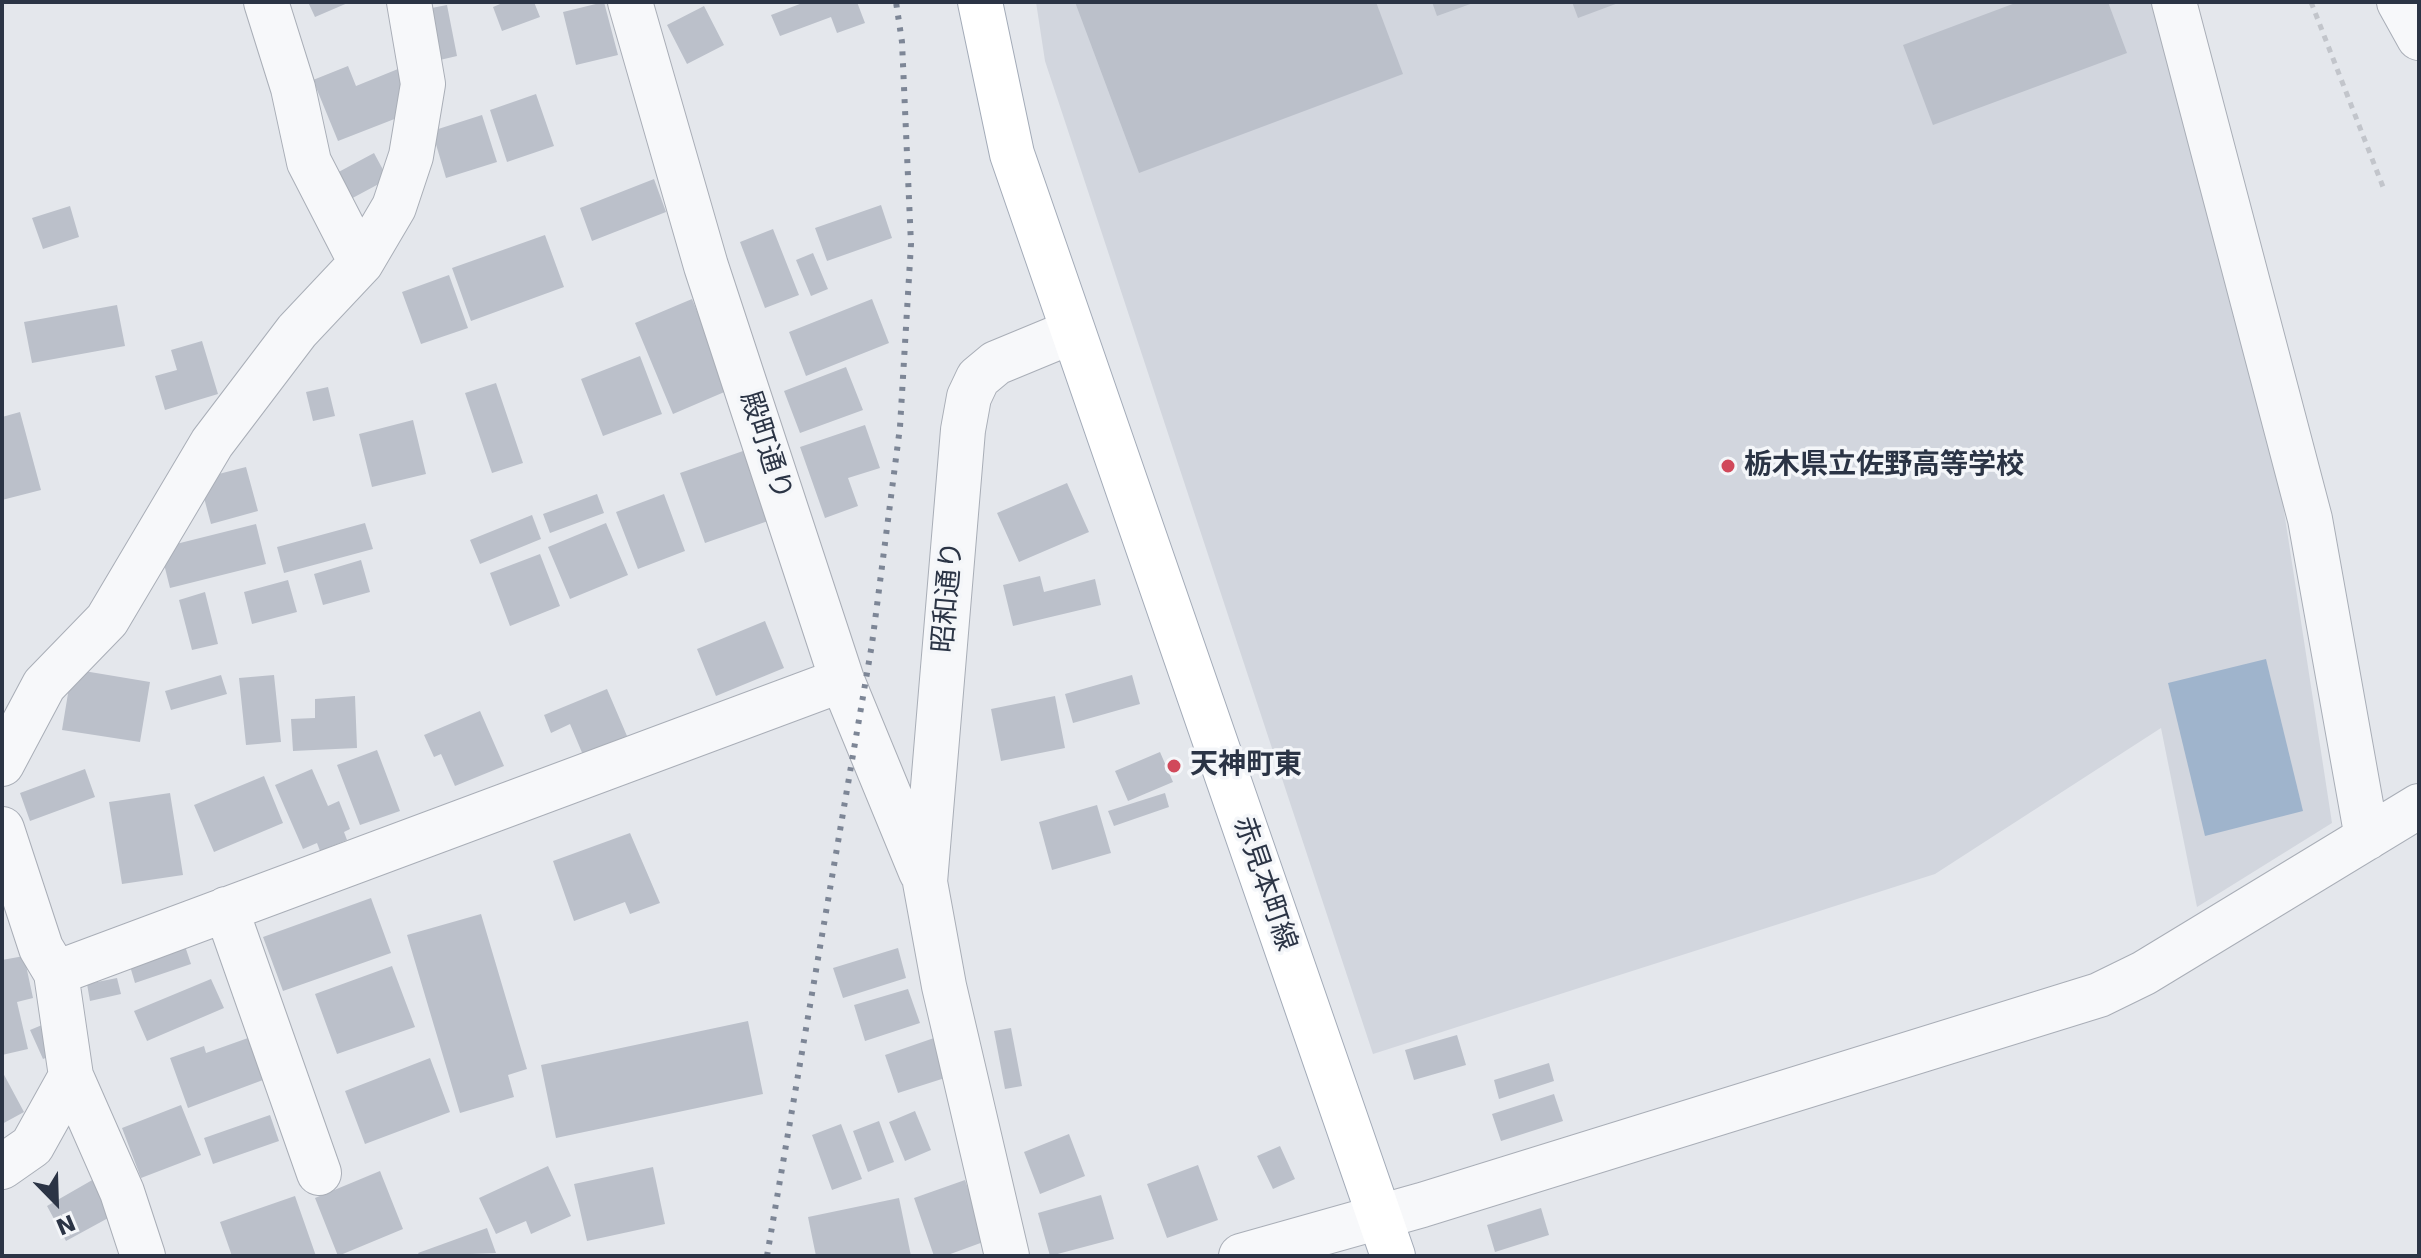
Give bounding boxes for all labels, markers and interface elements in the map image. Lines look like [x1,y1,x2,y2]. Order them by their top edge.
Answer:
street label: 殿町通り [732,388,798,504]
place label: 栃木県立佐野高等学校 [1744,449,2024,483]
marker: 栃木県立佐野高等学校 [1719,457,1737,475]
street label: 昭和通り [927,540,971,654]
place label: 天神町東 [1190,749,1302,783]
marker: 天神町東 [1165,757,1183,775]
street label: 赤見本町線 [1225,812,1303,956]
north arrow [16,1162,96,1242]
text: N [52,1209,79,1240]

